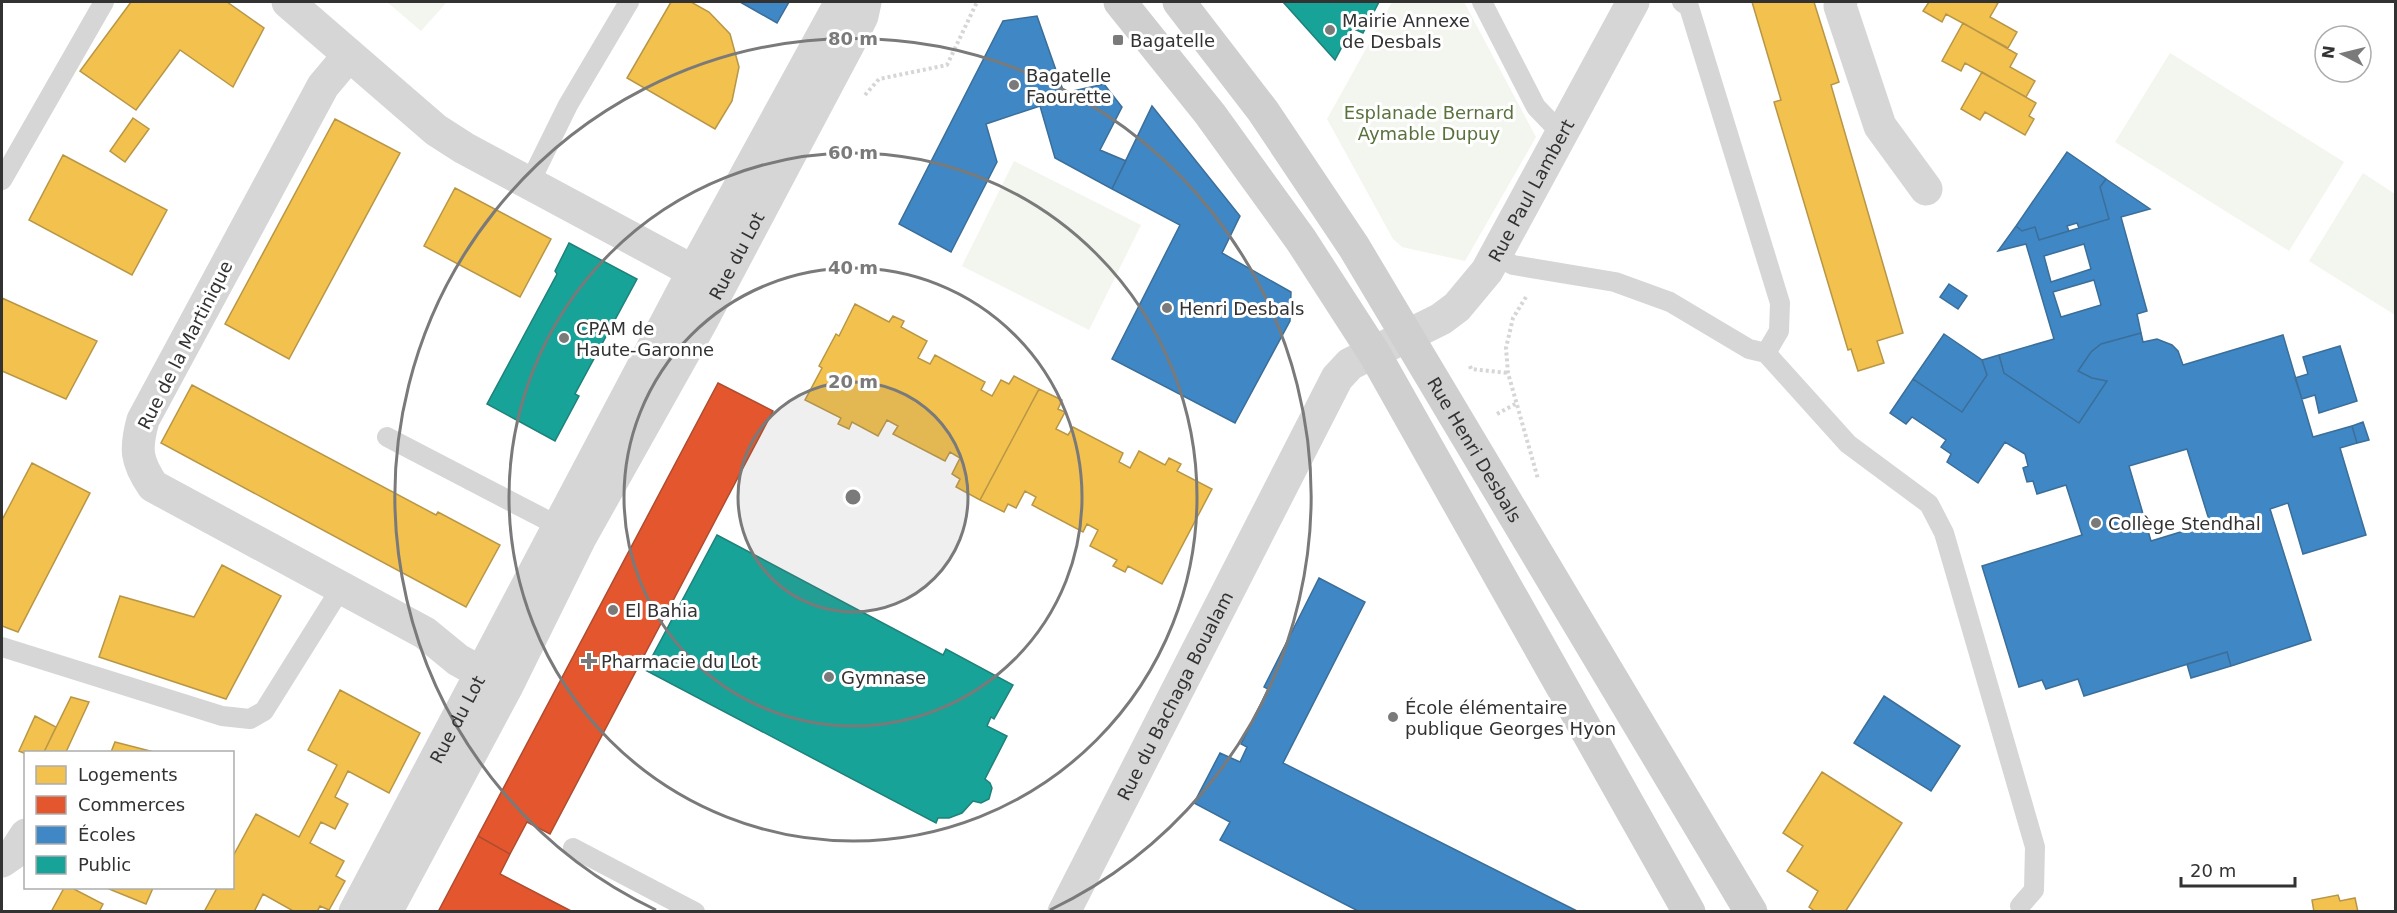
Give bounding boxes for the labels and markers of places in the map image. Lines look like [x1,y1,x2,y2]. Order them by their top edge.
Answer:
place label: Mairie Annexe de Desbals [1342,10,1470,52]
marker: Mairie Annexe de Desbals [1323,23,1337,37]
place label: Bagatelle [1130,30,1215,51]
marker: Bagatelle [1111,33,1125,47]
place label: Bagatelle Faourette [1026,65,1111,107]
marker: Bagatelle Faourette [1007,78,1021,92]
place label: Henri Desbals [1179,298,1304,319]
marker: Henri Desbals [1160,301,1174,315]
place label: CPAM de Haute-Garonne [576,318,714,360]
marker: CPAM de Haute-Garonne [557,331,571,345]
centre of rings [843,487,863,507]
place label: Collège Stendhal [2108,513,2261,534]
marker: Collège Stendhal [2089,516,2103,530]
place label: El Bahia [625,600,698,621]
marker: El Bahia [606,603,620,617]
place label: Pharmacie du Lot [601,651,758,672]
marker: Pharmacie du Lot [582,654,596,668]
place label: Gymnase [841,667,926,688]
marker: Gymnase [822,670,836,684]
place label: École élémentaire publique Georges Hyon [1405,697,1616,739]
marker: École élémentaire publique Georges Hyon [1386,710,1400,724]

